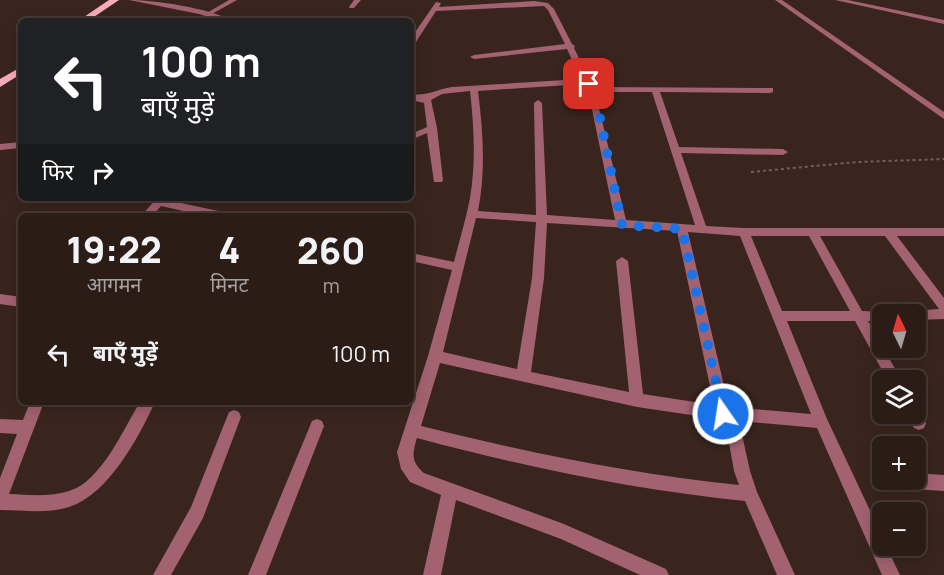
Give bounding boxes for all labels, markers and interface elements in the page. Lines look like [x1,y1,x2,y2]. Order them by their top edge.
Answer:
text: 100 m [141,32,261,90]
icon: left [42,42,120,120]
pin [563,58,614,109]
icon: arrive [572,67,605,100]
text: बाएँ मुड़ें [141,87,214,124]
icon: right [86,156,119,189]
text: फिर [42,157,74,187]
text: 19:22 [67,225,162,274]
text: 4 [218,225,240,274]
text: 260 [297,226,365,275]
text: आगमन [87,271,141,298]
text: मिनट [210,271,249,298]
text: m [323,272,340,299]
north arrow [872,304,926,358]
map controls [872,304,926,556]
icon: left [42,338,75,371]
text: बाएँ मुड़ें [93,338,158,368]
text: 100 m [332,339,390,369]
button: layers [872,370,926,424]
position arrow [691,382,755,446]
button: + [872,436,926,490]
button: − [872,502,926,556]

